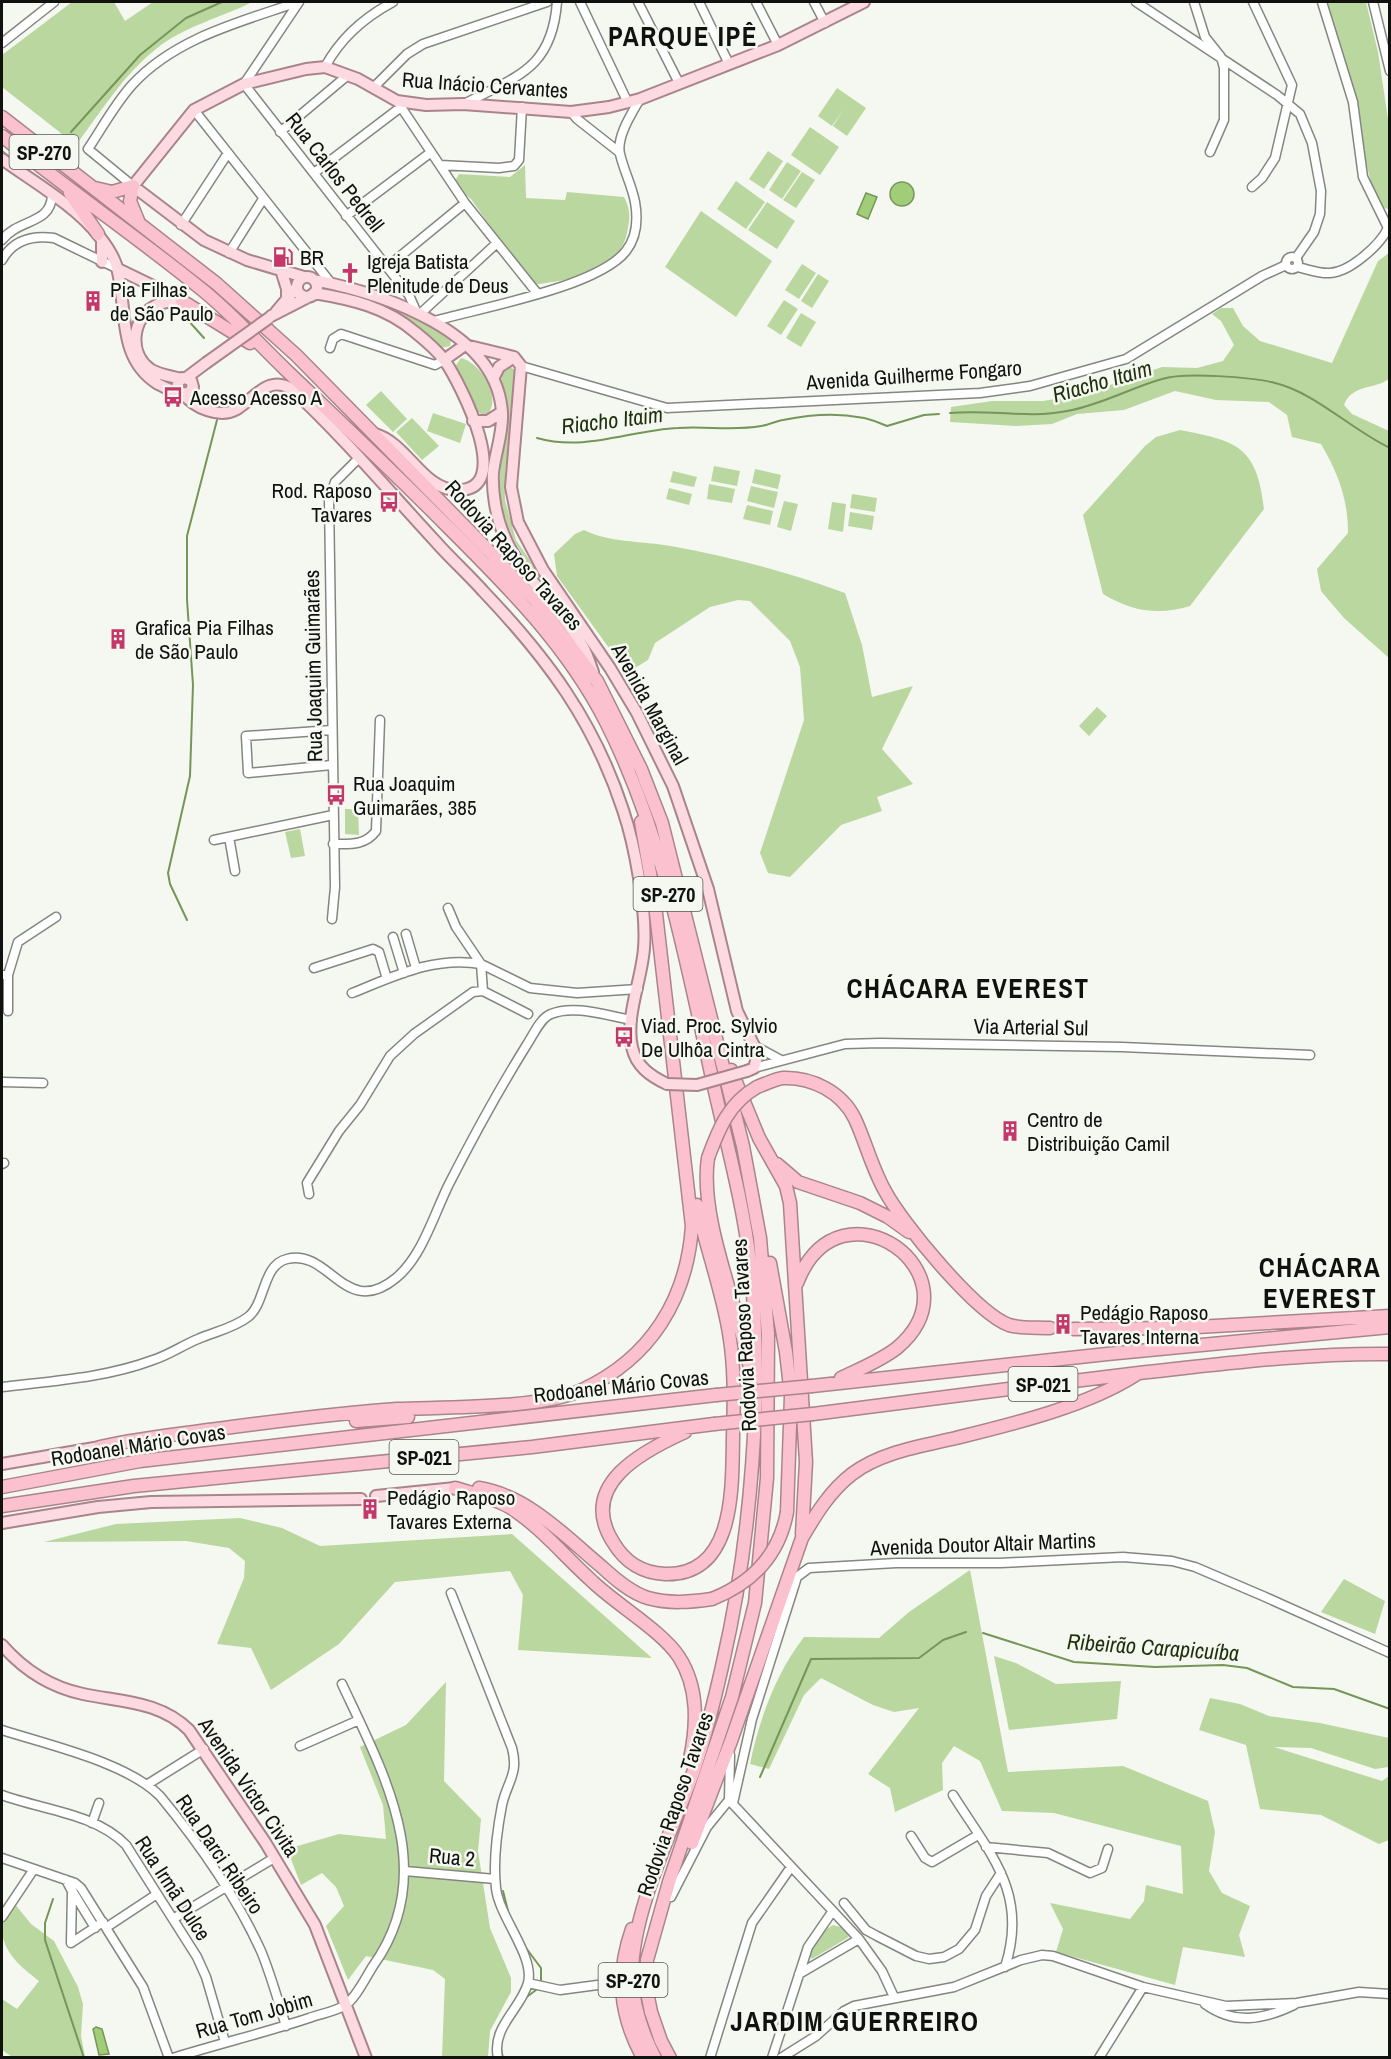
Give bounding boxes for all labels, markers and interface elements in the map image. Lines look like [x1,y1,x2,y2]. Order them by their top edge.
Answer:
district label: PARQUE IPÊ [608,18,758,54]
street label: Rua Inácio Cervantes [401,65,569,105]
street label: Rua Carlos Pedrell [279,106,391,238]
road number: SP-270 [9,135,78,169]
place label: BR [300,243,324,272]
fuel station icon: BR [271,245,295,269]
place label: Igreja Batista Plenitude de Deus [367,247,509,300]
church icon: Igreja Batista Plenitude de Deus [338,261,362,285]
place label: Pia Filhas de São Paulo [110,275,213,328]
building icon: Pia Filhas de São Paulo [81,289,105,313]
water label: Riacho Itaim [1049,352,1155,410]
street label: Avenida Guilherme Fongaro [804,353,1023,397]
place label: Acesso Acesso A [189,383,323,412]
bus stop icon: Acesso Acesso A [161,385,185,409]
water label: Riacho Itaim [559,399,665,441]
street label: Rodovia Raposo Tavares [439,473,589,637]
place label: Rod. Raposo Tavares [271,476,372,529]
bus stop icon: Rod. Raposo Tavares [377,490,401,514]
street label: Rua Joaquim Guimarães [297,570,329,762]
place label: Grafica Pia Filhas de São Paulo [135,613,274,666]
building icon: Grafica Pia Filhas de São Paulo [106,627,130,651]
street label: Avenida Marginal [604,637,695,770]
place label: Rua Joaquim Guimarães, 385 [353,769,476,822]
bus stop icon: Rua Joaquim Guimarães, 385 [324,783,348,807]
road number: SP-270 [634,877,702,911]
district label: CHÁCARA EVEREST [846,970,1090,1006]
place label: Viad. Proc. Sylvio De Ulhôa Cintra [641,1011,778,1064]
street label: Via Arterial Sul [973,1012,1089,1042]
bus stop icon: Viad. Proc. Sylvio De Ulhôa Cintra [612,1025,636,1049]
place label: Centro de Distribuição Camil [1027,1105,1170,1158]
building icon: Centro de Distribuição Camil [998,1119,1022,1143]
street label: Rodovia Raposo Tavares [724,1238,764,1432]
district label: CHÁCARA EVEREST [1259,1249,1381,1316]
place label: Pedágio Raposo Tavares Interna [1080,1298,1208,1351]
building icon: Pedágio Raposo Tavares Interna [1051,1312,1075,1336]
street label: Rodoanel Mário Covas [532,1362,710,1410]
road number: SP-021 [1008,1367,1078,1401]
street label: Rodoanel Mário Covas [49,1417,227,1473]
road number: SP-021 [390,1440,458,1474]
place label: Pedágio Raposo Tavares Externa [387,1483,515,1536]
building icon: Pedágio Raposo Tavares Externa [358,1497,382,1521]
street label: Avenida Doutor Altair Martins [869,1526,1096,1562]
water label: Ribeirão Carapicuíba [1066,1626,1240,1668]
street label: Rodovia Raposo Tavares [630,1708,720,1900]
street label: Avenida Victor Civita [191,1711,307,1863]
street label: Rua Darci Ribeiro [169,1788,271,1920]
street label: Rua Irmã Dulce [128,1830,218,1946]
street label: Rua 2 [428,1841,476,1873]
road number: SP-270 [598,1963,668,1997]
street label: Rua Tom Jobim [192,1984,316,2046]
district label: JARDIM GUERREIRO [730,2003,980,2039]

